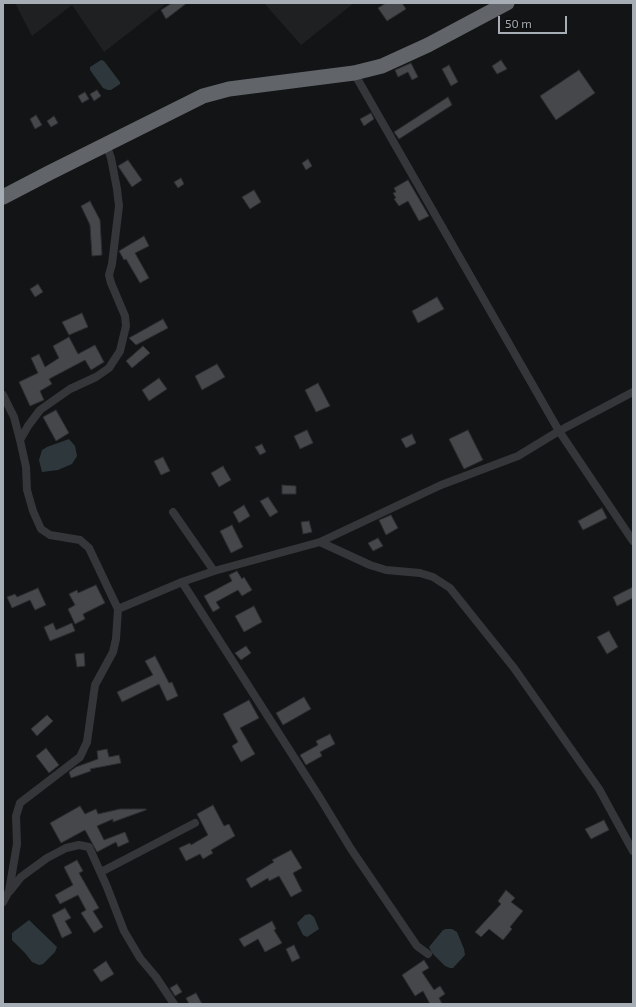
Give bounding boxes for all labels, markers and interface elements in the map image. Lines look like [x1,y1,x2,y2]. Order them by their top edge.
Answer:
scale bar [500,8,569,34]
text: 50 m [505,16,532,30]

